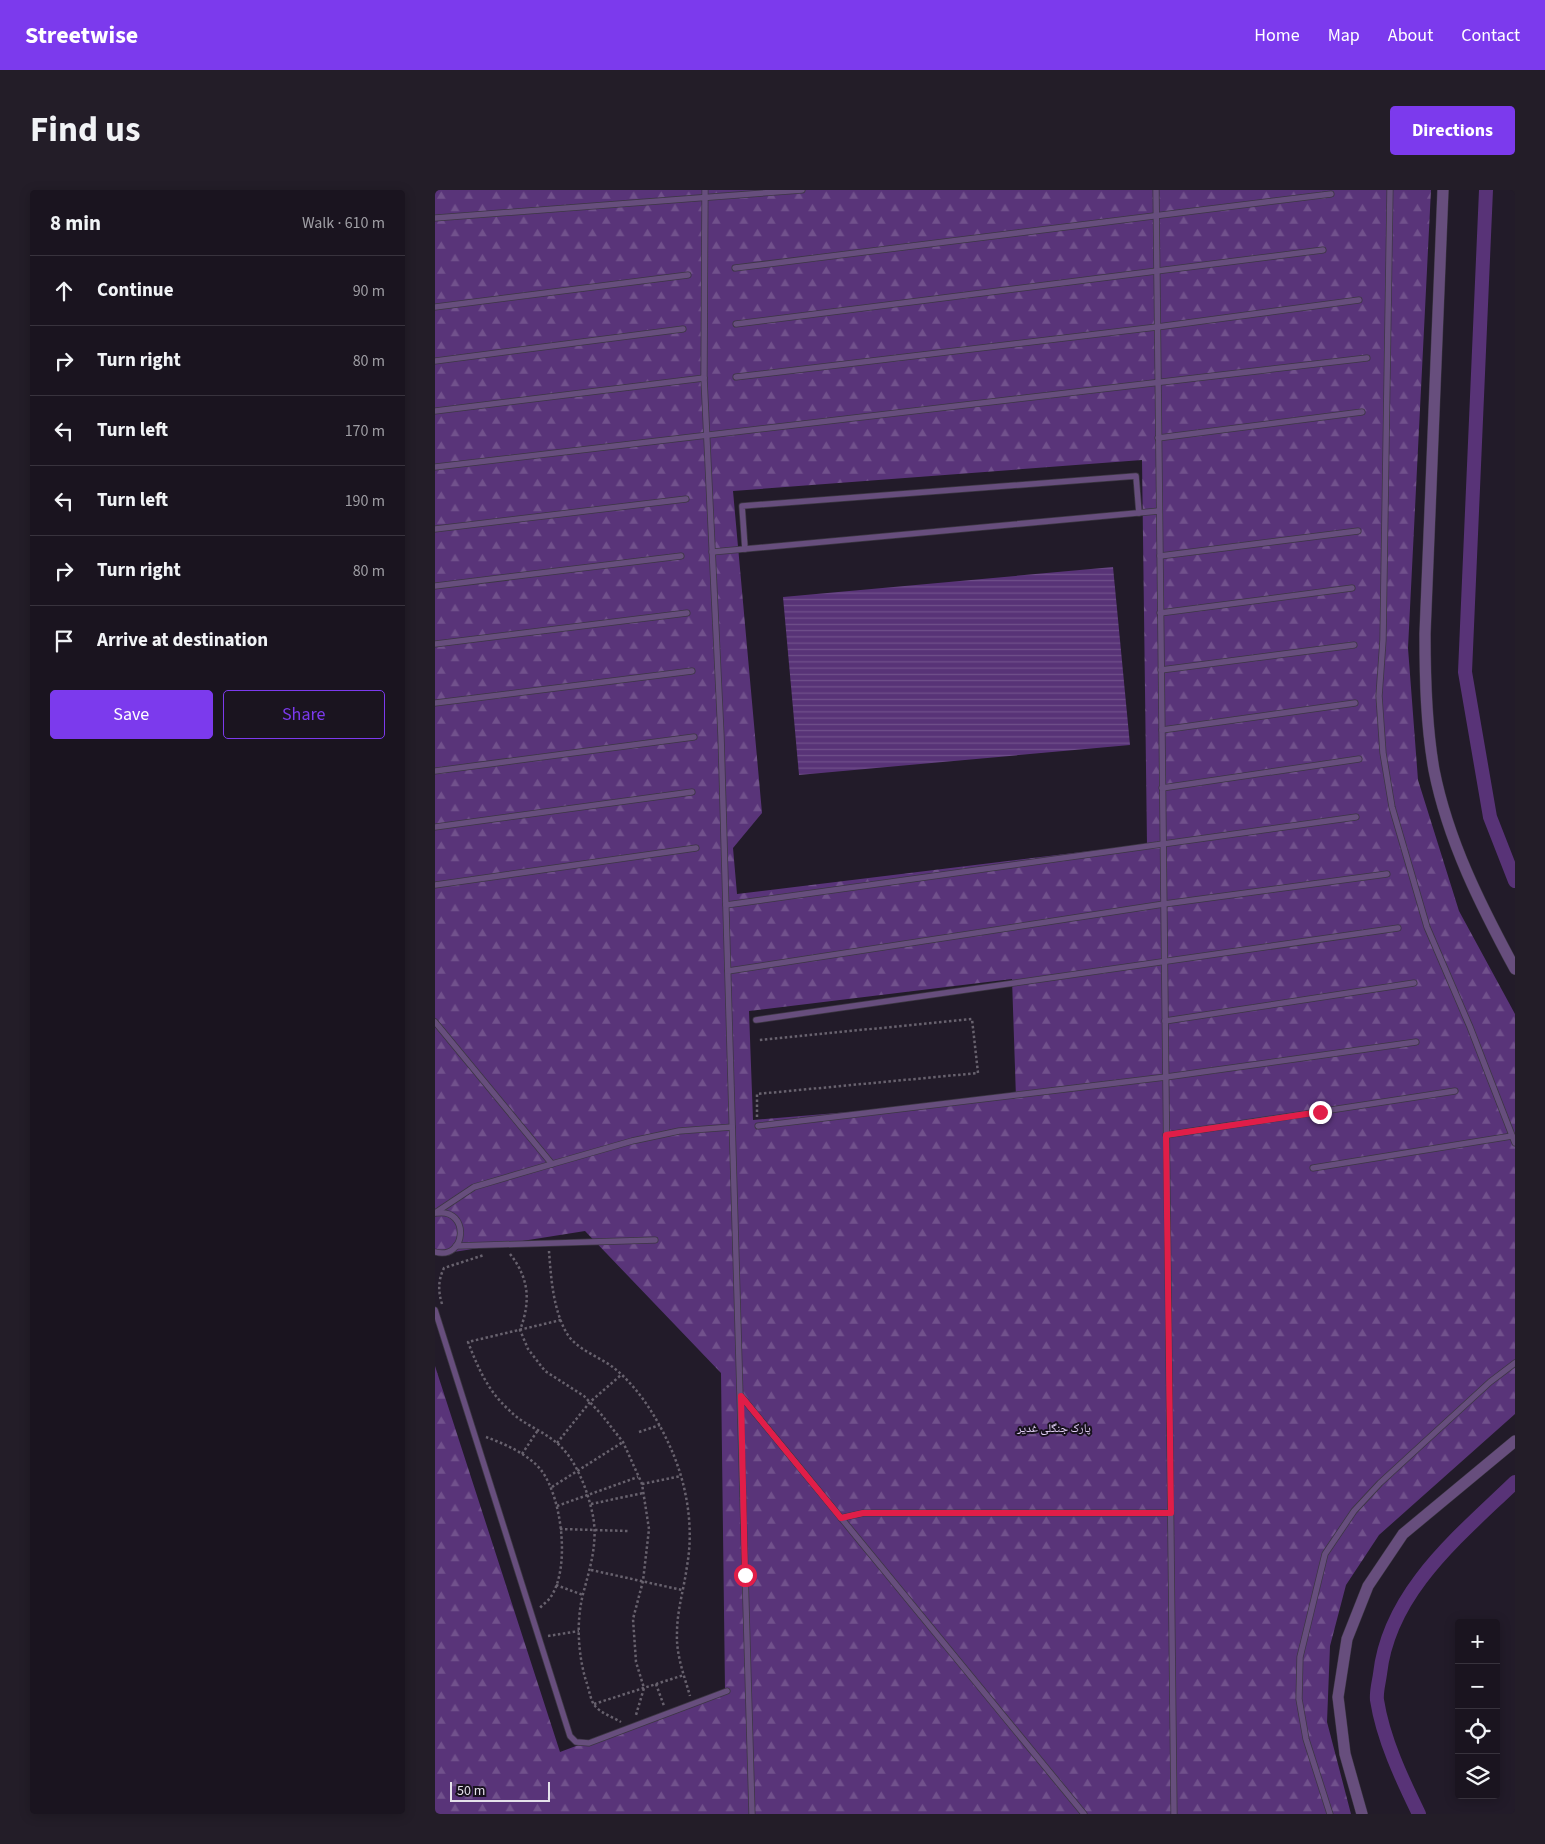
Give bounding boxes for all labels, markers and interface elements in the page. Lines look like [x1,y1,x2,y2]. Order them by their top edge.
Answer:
text: Streetwise [25,18,138,53]
text: Home [1254,23,1300,48]
text: Map [1328,23,1360,48]
text: About [1388,23,1433,48]
text: Contact [1461,23,1520,48]
text: Find us [30,105,140,155]
button: Directions [1390,106,1515,155]
text: 8 min [50,208,101,238]
text: Walk · 610 m [302,212,385,234]
icon: ahead [50,277,78,305]
text: Continue [97,277,174,304]
text: 90 m [353,280,385,302]
icon: right [50,347,78,375]
text: Turn right [97,347,181,374]
text: 80 m [353,350,385,372]
icon: left [50,417,78,445]
text: Turn left [97,417,168,444]
text: 170 m [345,420,385,442]
icon: left [50,487,78,515]
text: Turn left [97,487,168,514]
text: 190 m [345,490,385,512]
icon: right [50,557,78,585]
text: Turn right [97,557,181,584]
text: 80 m [353,560,385,582]
icon: arrive [50,627,78,655]
text: Arrive at destination [97,627,268,654]
button: Save [50,690,213,739]
button: Share [223,690,385,739]
route end [1309,1101,1332,1124]
park label: پارک جنگلی غدیر [1016,1420,1091,1437]
route start [734,1564,757,1587]
map controls [1455,1619,1500,1799]
button: + [1455,1619,1500,1664]
button: − [1455,1664,1500,1709]
button: locate [1455,1709,1500,1754]
button: layers [1455,1754,1500,1799]
scale bar [450,1779,550,1802]
text: 50 m [457,1781,485,1801]

